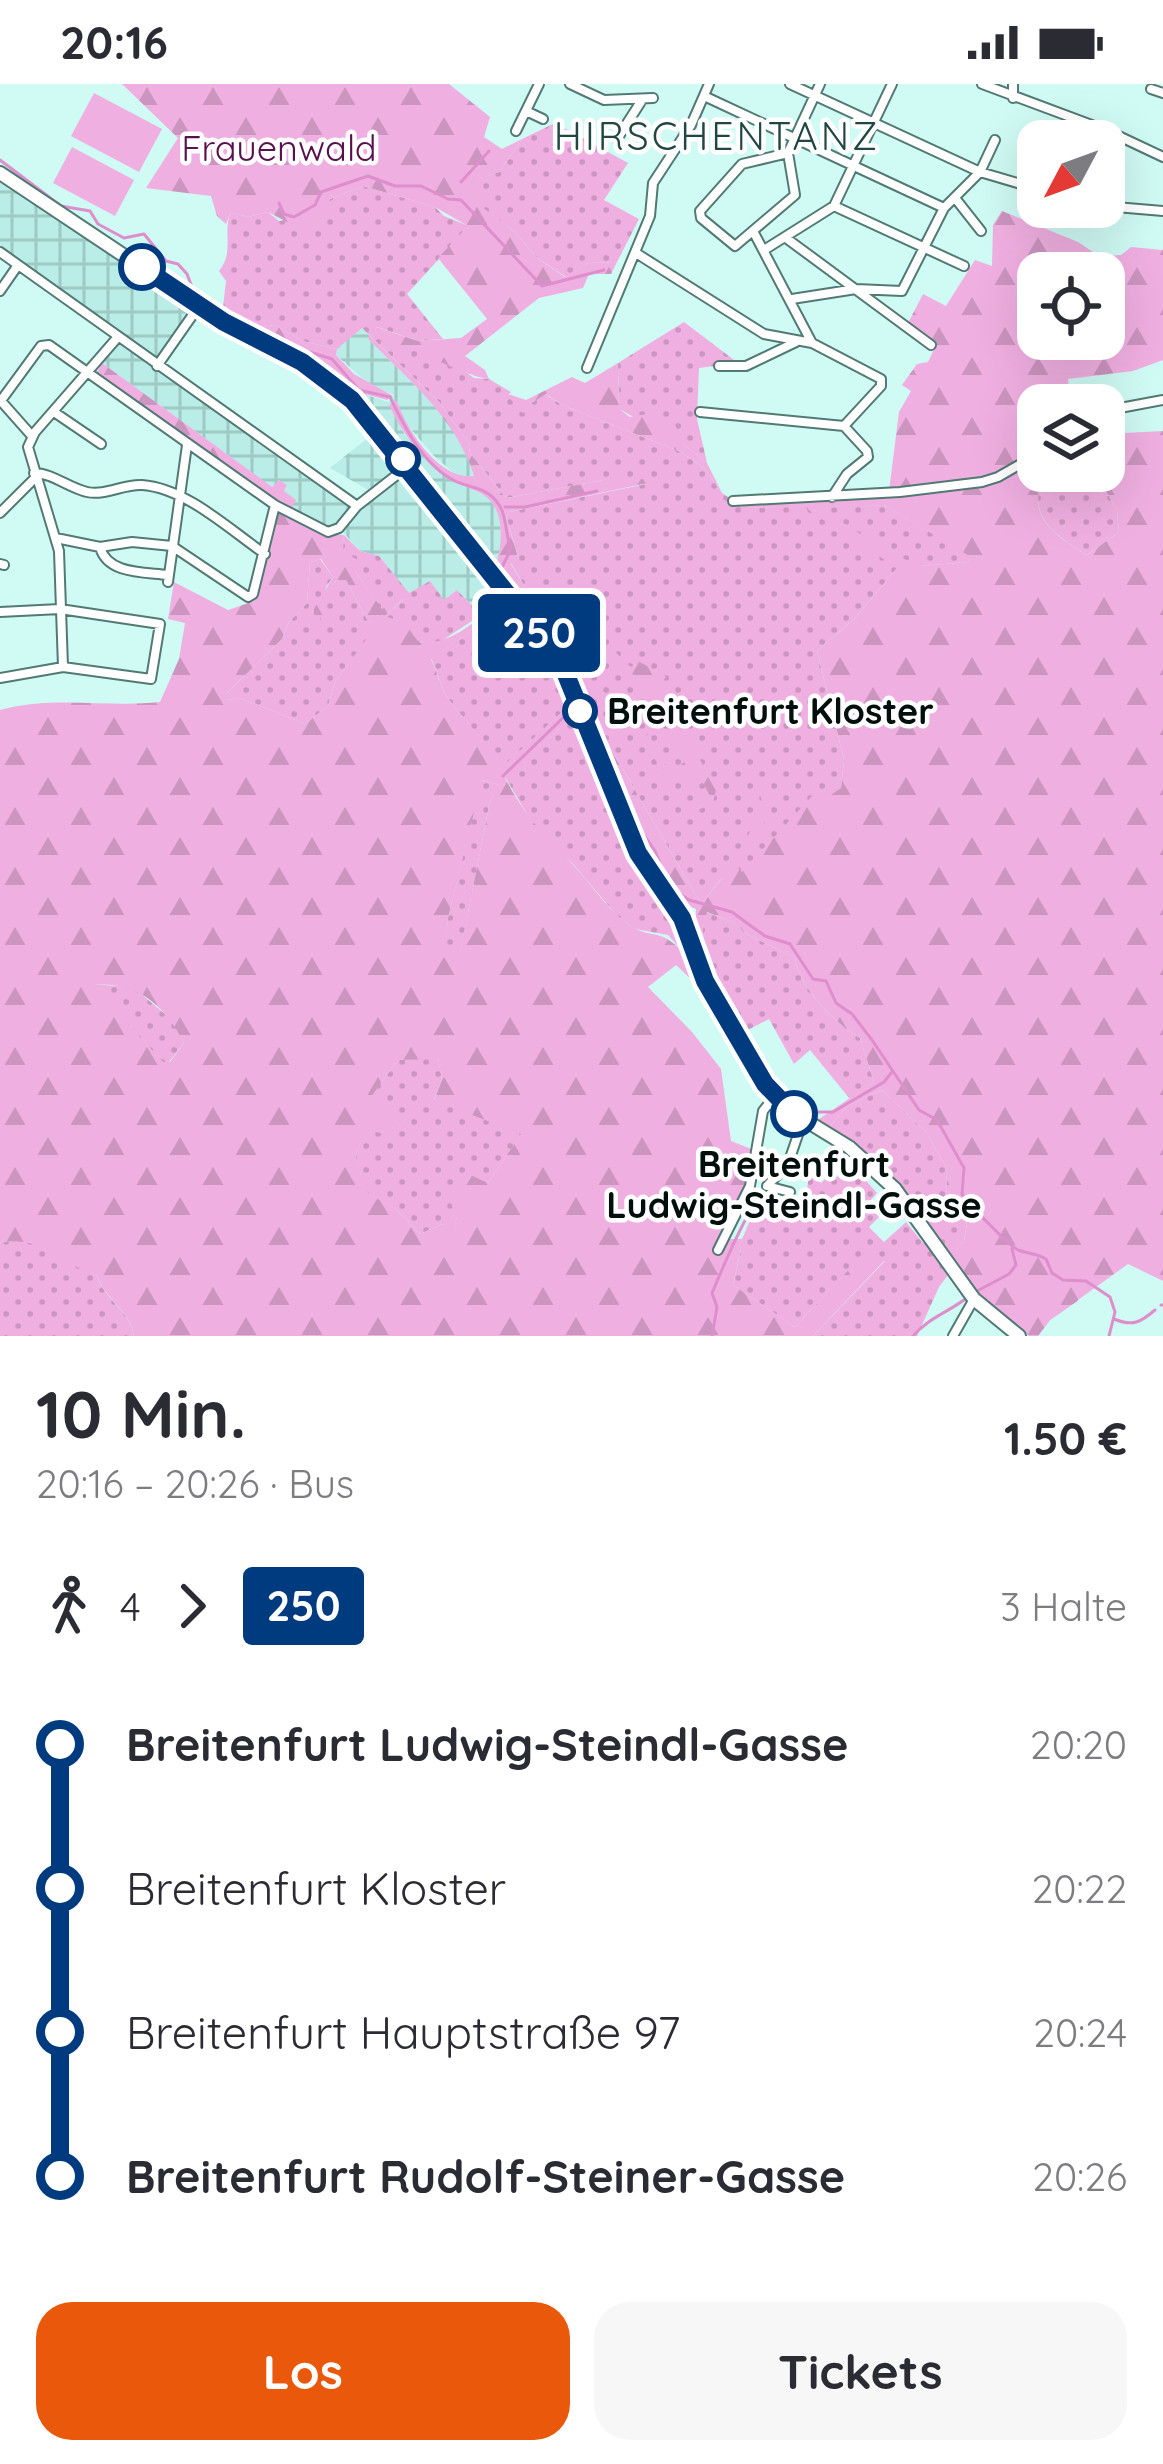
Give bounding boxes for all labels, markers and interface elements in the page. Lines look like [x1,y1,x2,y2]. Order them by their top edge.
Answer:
text: 20:16 [60,14,168,70]
district label: HIRSCHENTANZ [554,111,880,160]
north arrow [1017,120,1125,228]
map controls [1017,120,1125,492]
park label: Frauenwald [181,125,377,170]
unlabelled marker [120,245,164,289]
button: locate [1017,252,1125,360]
button: layers [1017,384,1125,492]
unlabelled marker [387,443,419,475]
line badge: 250 [470,594,608,672]
text: 250 [502,606,576,659]
place label: Breitenfurt Kloster [607,688,934,733]
marker: Breitenfurt Kloster [564,695,596,727]
marker: Breitenfurt Ludwig-Steindl-Gasse [772,1092,816,1136]
place label: Breitenfurt Ludwig-Steindl-Gasse [606,1141,982,1227]
text: 10 Min. [36,1372,246,1455]
text: 1.50 € [1004,1410,1127,1466]
text: 20:16 – 20:26 · Bus [36,1459,354,1508]
icon: walk [36,1573,102,1639]
icon: forward [159,1573,225,1639]
text: 250 [267,1579,340,1632]
text: 4 [120,1582,141,1631]
text: 3 Halte [1000,1582,1127,1631]
text: Breitenfurt Ludwig-Steindl-Gasse [126,1716,848,1772]
text: 20:20 [1030,1720,1127,1769]
text: Breitenfurt Kloster [126,1860,506,1916]
text: 20:22 [1032,1864,1127,1913]
text: Breitenfurt Hauptstraße 97 [126,2004,680,2060]
text: 20:24 [1033,2008,1127,2057]
text: Breitenfurt Rudolf-Steiner-Gasse [126,2148,845,2204]
text: 20:26 [1032,2152,1127,2201]
button: Los [36,2302,570,2440]
button: Tickets [594,2302,1127,2440]

